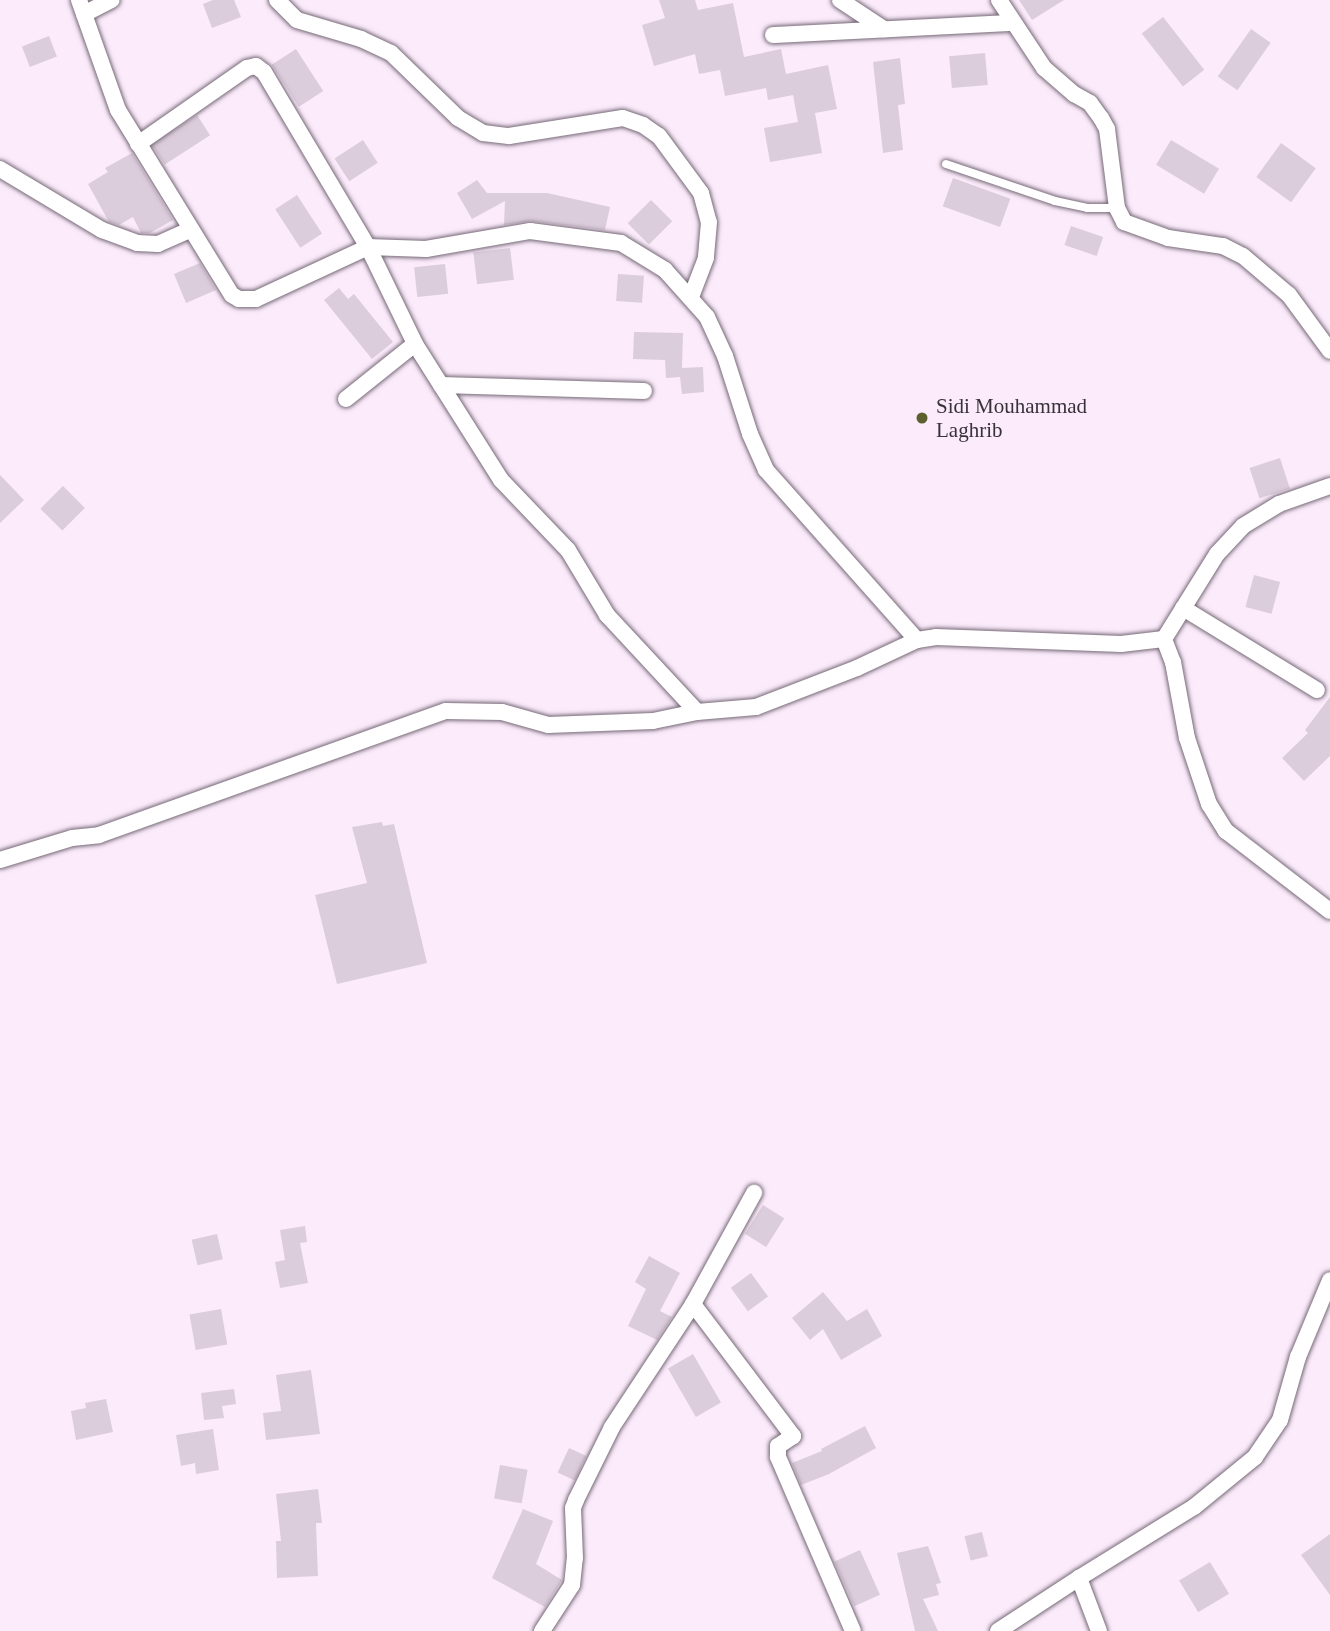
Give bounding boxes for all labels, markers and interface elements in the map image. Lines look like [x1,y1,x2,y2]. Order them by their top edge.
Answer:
place label: Sidi Mouhammad Laghrib [936,393,1087,443]
marker: Sidi Mouhammad Laghrib [914,410,930,426]

